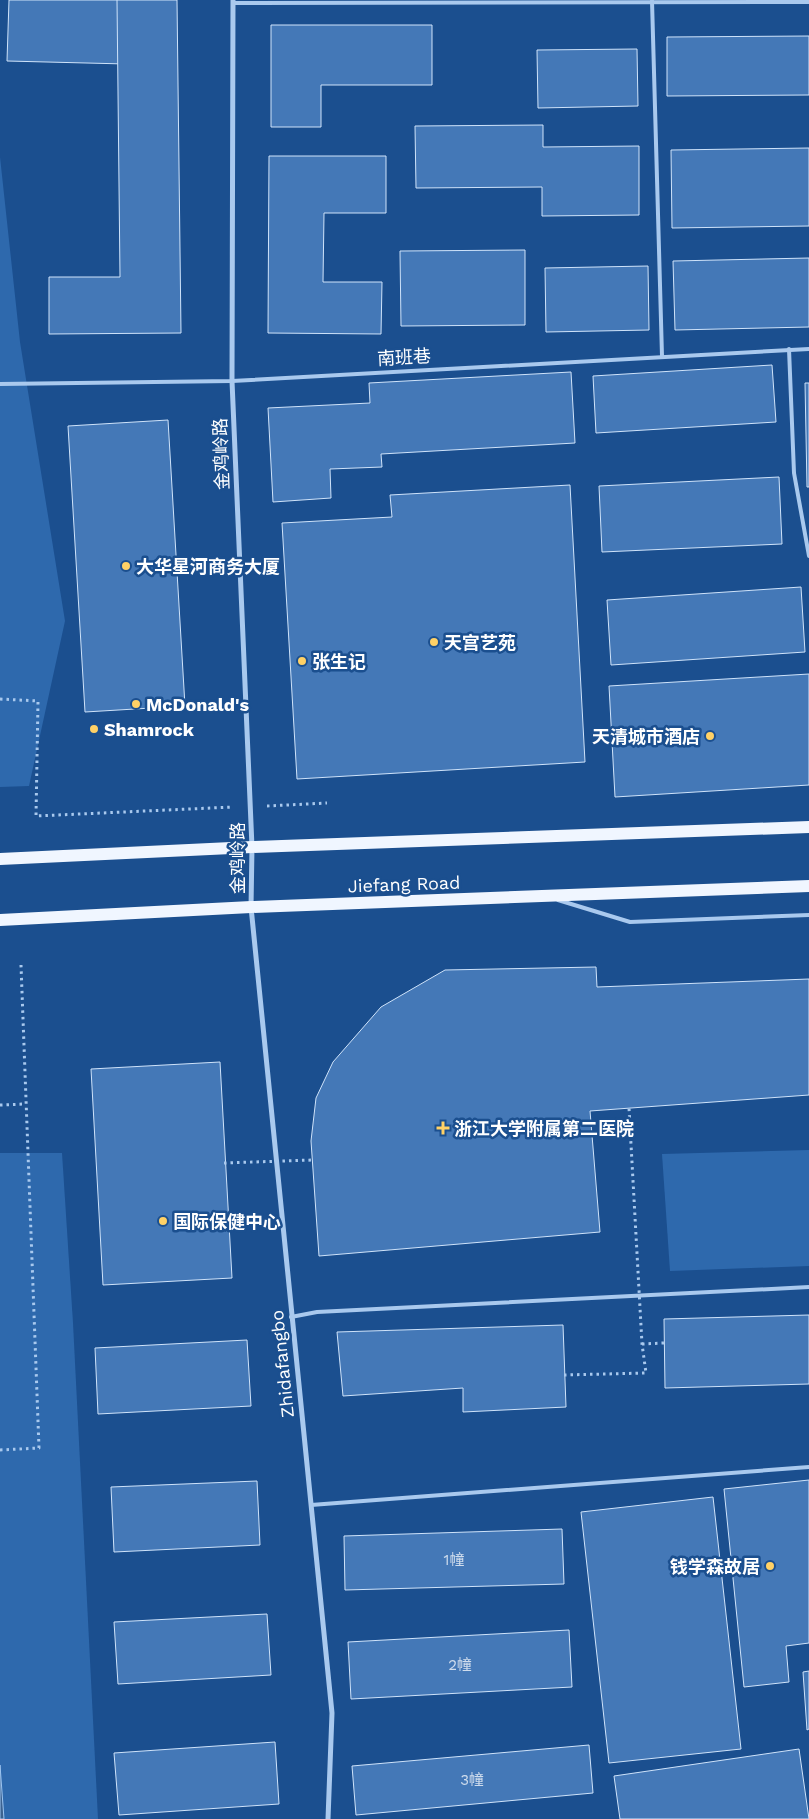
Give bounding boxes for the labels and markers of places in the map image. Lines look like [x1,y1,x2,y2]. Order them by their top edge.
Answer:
place label: 大华星河商务大厦 [136,556,280,577]
marker: 大华星河商务大厦 [120,560,132,572]
place label: 天宫艺苑 [444,632,516,653]
marker: 天宫艺苑 [428,636,440,648]
place label: 张生记 [312,651,366,672]
marker: 张生记 [296,655,308,667]
place label: McDonald's [146,694,249,715]
marker: McDonald's [130,698,142,710]
place label: Shamrock [104,719,195,740]
marker: Shamrock [88,723,100,735]
place label: 天清城市酒店 [592,726,700,747]
marker: 天清城市酒店 [704,730,716,742]
place label: 浙江大学附属第二医院 [454,1118,634,1139]
marker: 浙江大学附属第二医院 [436,1121,450,1135]
place label: 国际保健中心 [173,1211,281,1232]
marker: 国际保健中心 [157,1215,169,1227]
place label: 钱学森故居 [670,1556,760,1577]
marker: 钱学森故居 [764,1560,776,1572]

